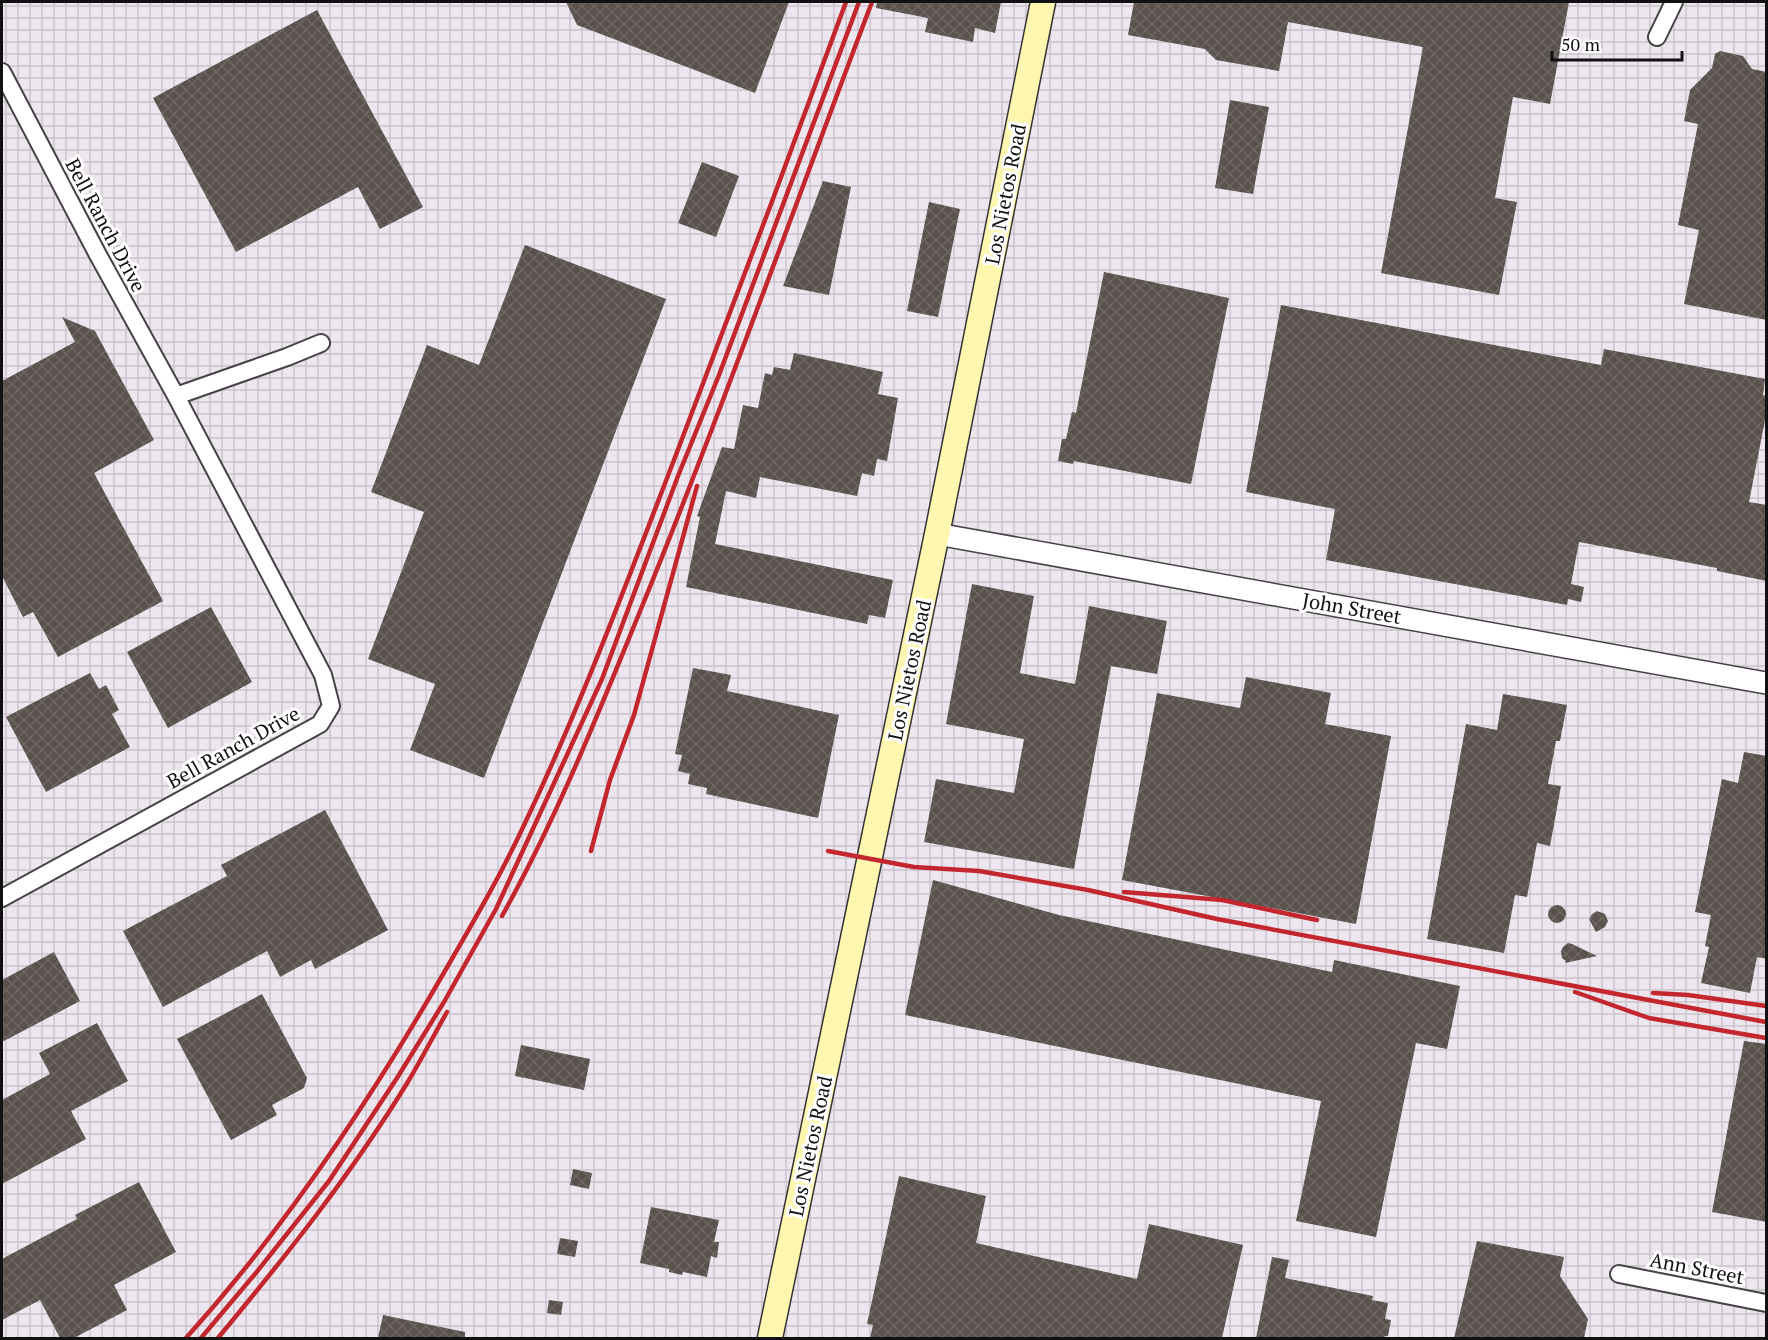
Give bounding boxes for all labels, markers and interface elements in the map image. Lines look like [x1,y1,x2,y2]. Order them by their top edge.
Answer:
scale bar [1552,24,1682,62]
text: 50 m [1561,32,1601,56]
street label: Los Nietos Road [978,121,1032,267]
street label: Bell Ranch Drive [59,153,153,297]
street label: John Street [1301,586,1404,630]
street label: Los Nietos Road [881,597,937,743]
street label: Bell Ranch Drive [162,699,304,795]
street label: Los Nietos Road [782,1073,838,1219]
street label: Ann Street [1647,1246,1747,1290]

